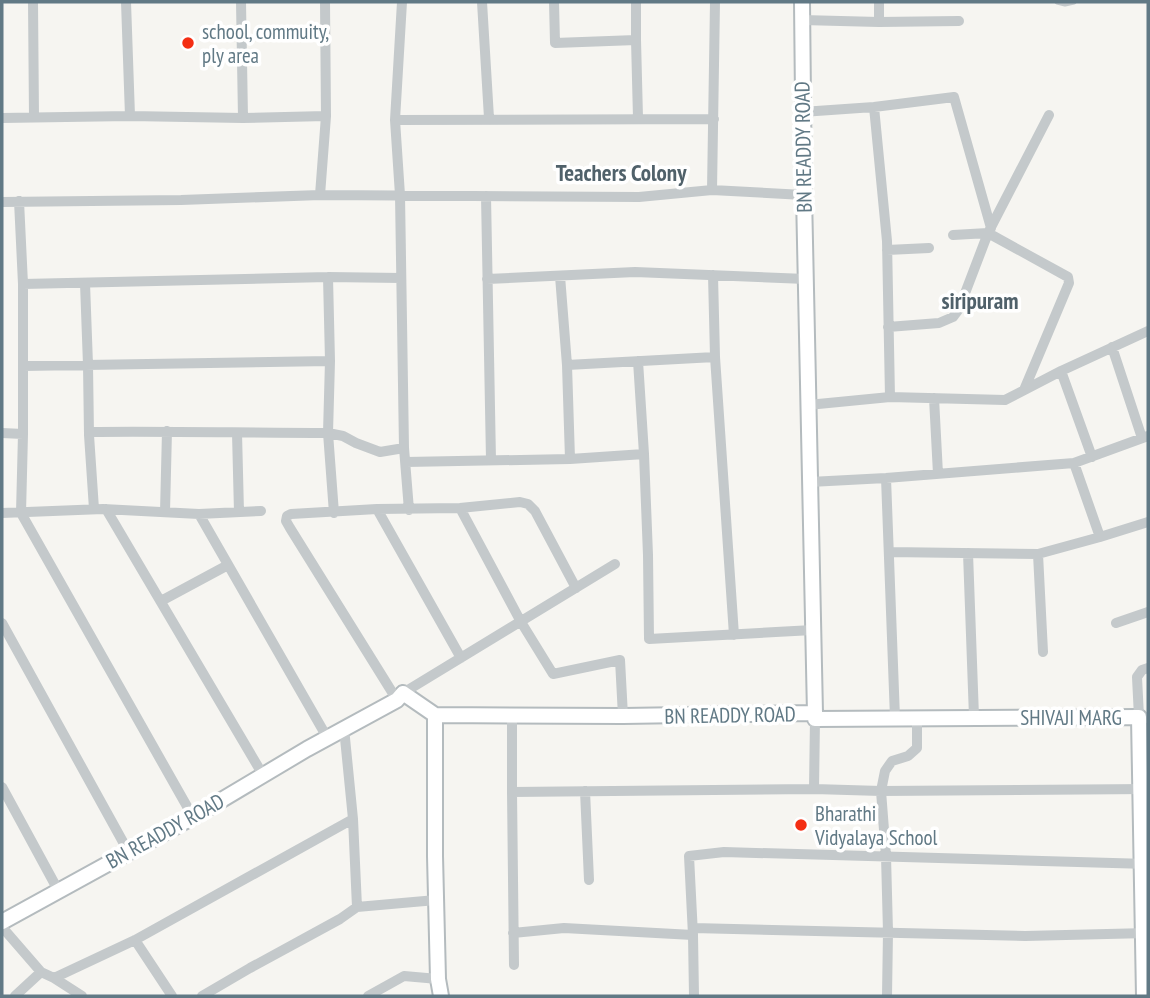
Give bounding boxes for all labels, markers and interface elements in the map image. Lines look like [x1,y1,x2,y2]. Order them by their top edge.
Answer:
place label: school, commuity, ply area [202,18,329,69]
marker: school, commuity, ply area [180,35,196,51]
street label: BN READDY ROAD [788,81,818,213]
district label: Teachers Colony [556,158,687,187]
district label: siripuram [941,286,1019,315]
street label: BN READDY ROAD [664,700,796,730]
street label: SHIVAJI MARG [1020,704,1122,731]
street label: BN READDY ROAD [101,787,229,875]
place label: Bharathi Vidyalaya School [814,800,938,851]
marker: Bharathi Vidyalaya School [793,817,809,833]

